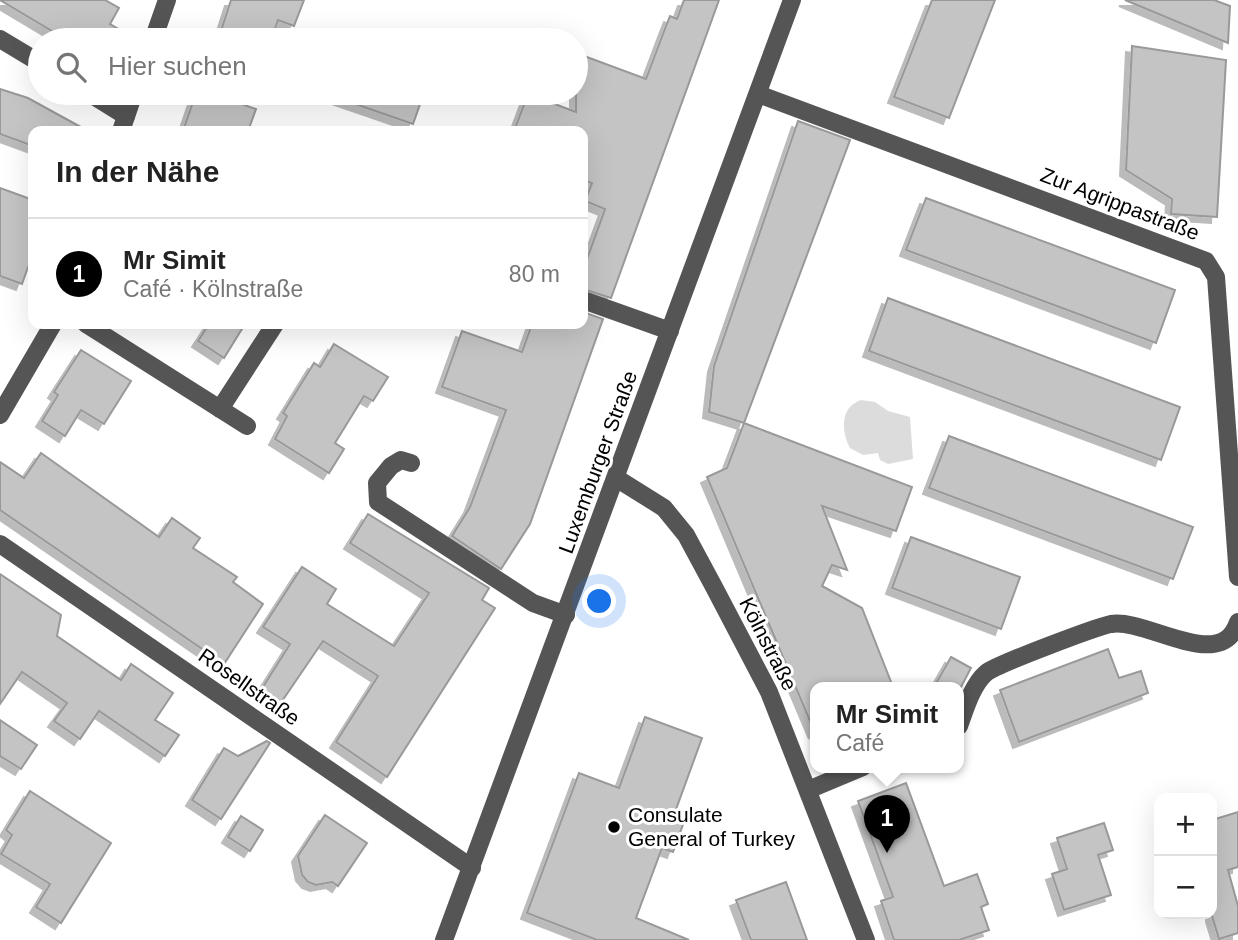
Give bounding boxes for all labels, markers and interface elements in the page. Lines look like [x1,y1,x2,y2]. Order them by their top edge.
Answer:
search box [28,28,588,105]
icon: search [52,48,90,86]
text: Hier suchen [108,51,247,81]
text: In der Nähe [56,155,219,188]
street label: Zur Agrippastraße [1038,163,1203,244]
text: Mr Simit [123,245,226,275]
text: 1 [73,261,85,287]
text: 80 m [509,261,560,287]
text: Café · Kölnstraße [123,276,303,302]
street label: Luxemburger Straße [554,367,641,556]
your location [582,584,616,618]
street label: Kölnstraße [735,593,802,694]
street label: Rosellstraße [194,643,304,730]
popup [810,682,964,773]
text: Mr Simit [836,699,938,729]
text: Café [836,730,884,756]
map controls [1154,793,1217,919]
button: + [1154,793,1217,856]
pin: 1 [864,795,910,853]
place label: Consulate General of Turkey [628,803,795,850]
marker: Consulate General of Turkey [606,819,622,835]
button: − [1154,856,1217,919]

